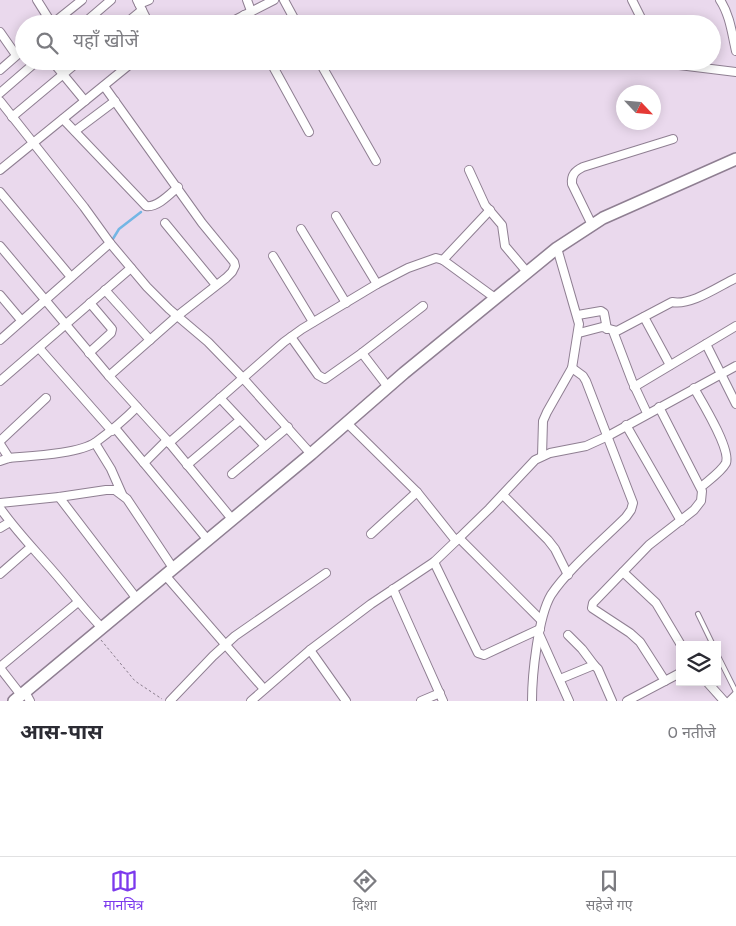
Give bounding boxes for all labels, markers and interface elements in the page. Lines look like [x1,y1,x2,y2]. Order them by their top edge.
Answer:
search box [15,15,721,70]
icon: search [33,29,61,57]
text: यहाँ खोजें [73,30,139,52]
north arrow [616,85,661,130]
map controls [676,641,721,686]
button: layers [676,641,721,686]
text: आस-पास [20,720,103,745]
text: 0 नतीजे [668,723,716,743]
tab: मानचित्र [104,867,144,916]
tab: दिशा [351,867,379,916]
tab: सहेजे गए [586,867,632,916]

